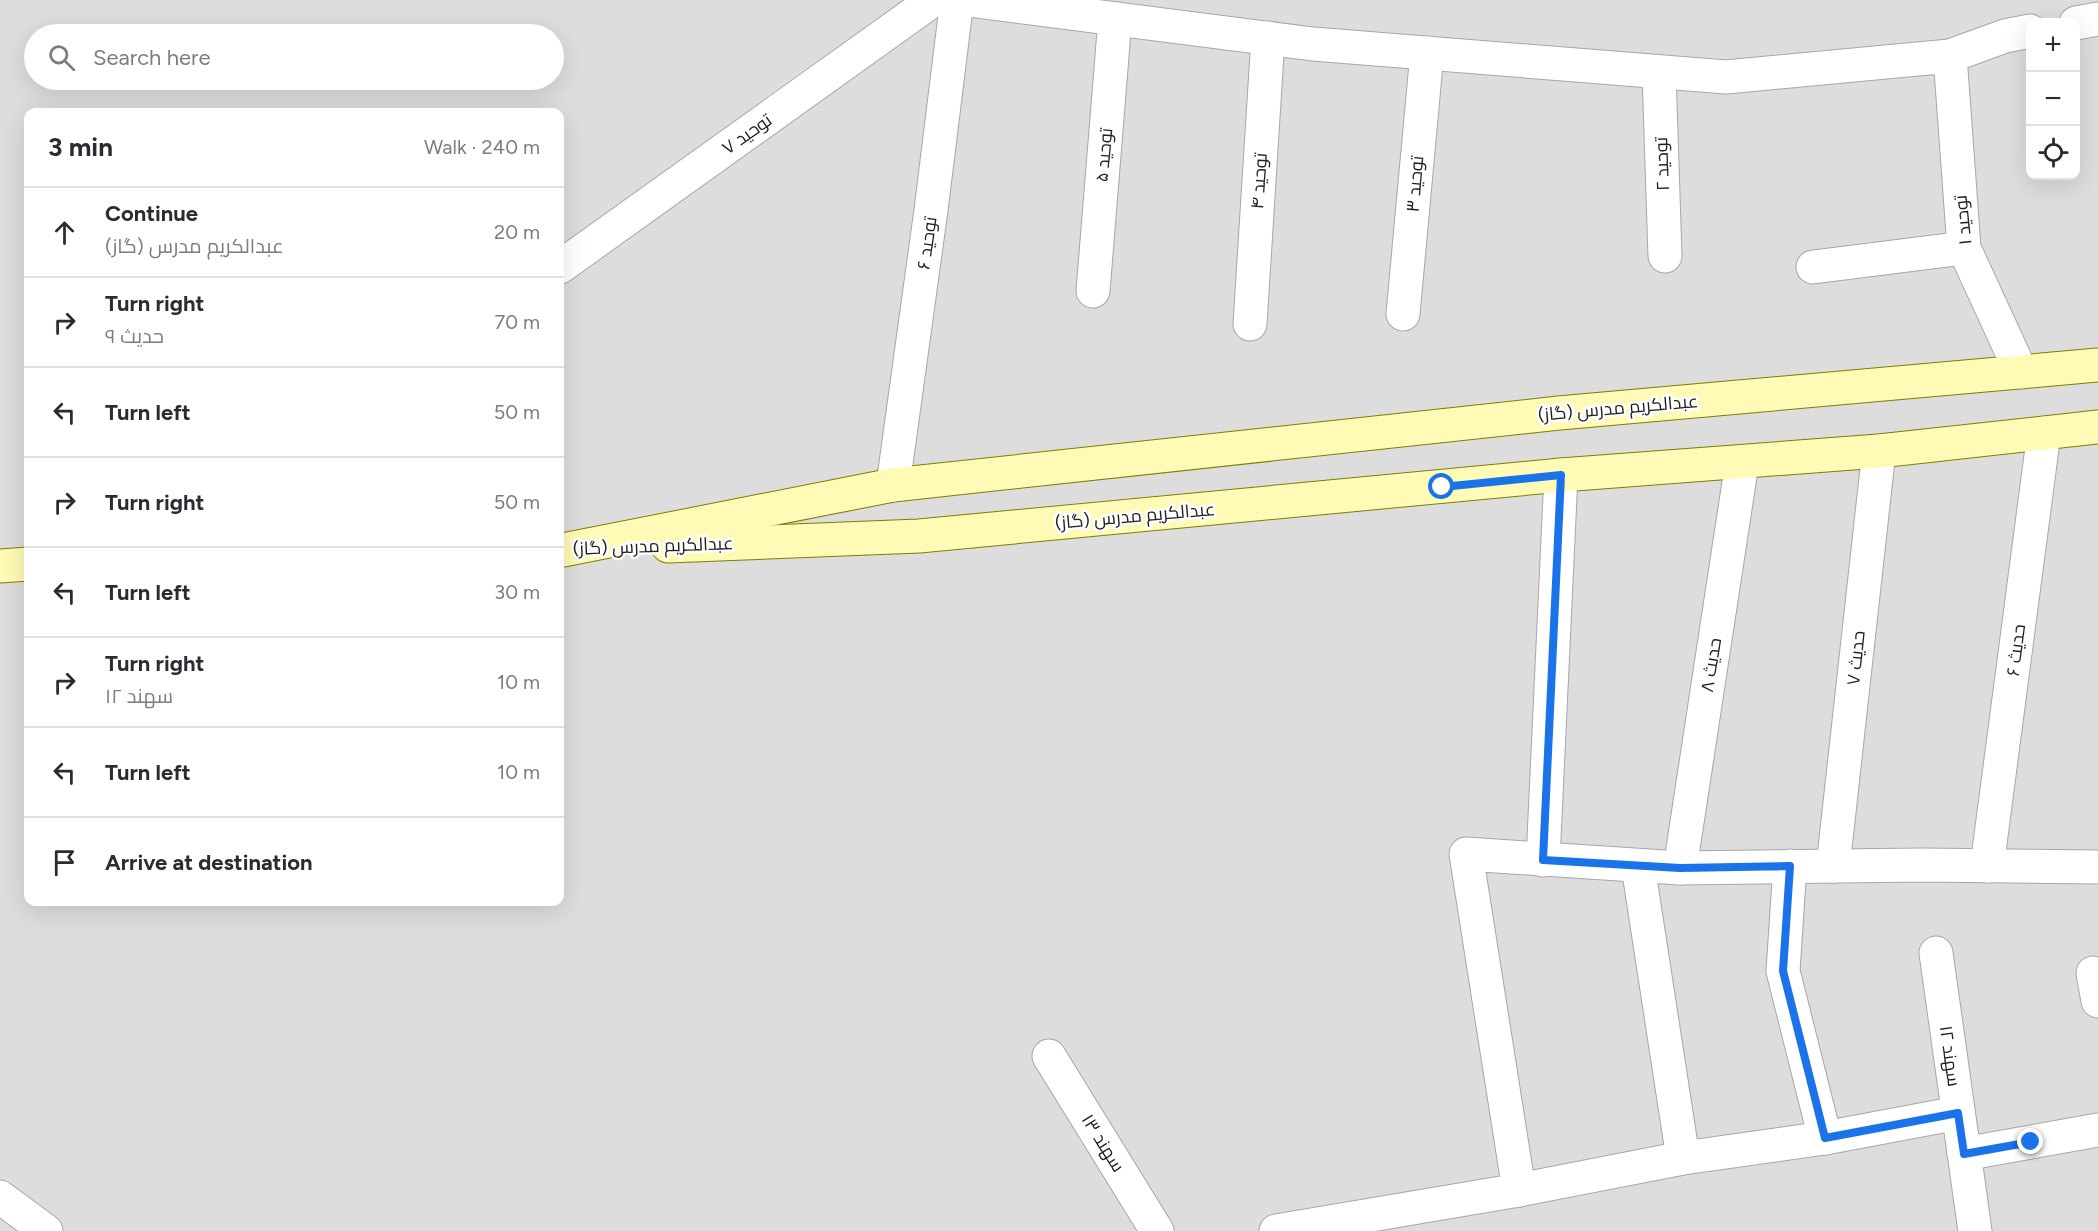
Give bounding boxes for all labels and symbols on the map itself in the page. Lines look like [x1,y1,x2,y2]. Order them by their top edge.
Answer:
street label: توحید ۷ [718,109,776,159]
street label: توحید ۵ [1091,127,1117,183]
street label: توحید ۲ [1650,136,1674,191]
street label: توحید ۴ [1246,152,1272,210]
street label: توحید ۳ [1402,155,1428,213]
street label: توحید ۱ [1949,194,1977,246]
street label: توحید ۶ [912,215,942,271]
street label: عبدالکریم مدرس (گاز) [1537,390,1699,427]
route start [1428,473,1454,499]
street label: عبدالکریم مدرس (گاز) [1054,498,1216,535]
street label: عبدالکریم مدرس (گاز) [572,532,734,561]
street label: حدیث ۶ [2002,623,2030,677]
street label: حدیث ۷ [1842,630,1870,686]
street label: حدیث ۸ [1696,636,1726,694]
street label: سهند ۱۲ [1935,1024,1965,1088]
street label: سهند ۱۳ [1077,1110,1129,1176]
route end [2017,1128,2043,1154]

